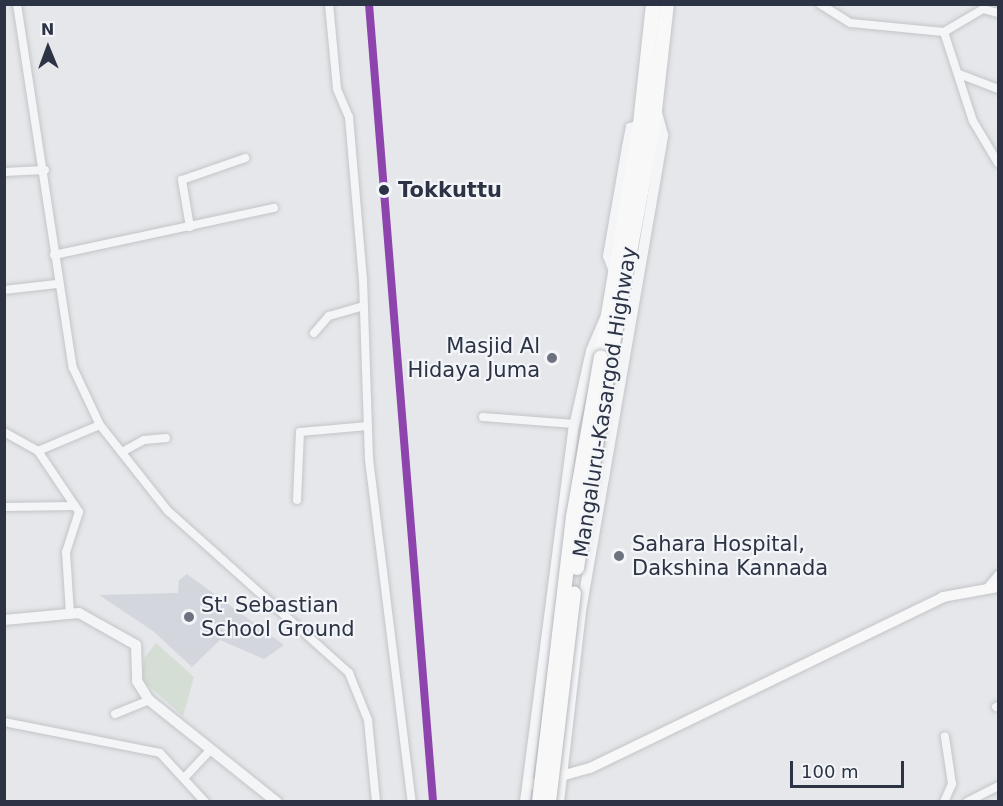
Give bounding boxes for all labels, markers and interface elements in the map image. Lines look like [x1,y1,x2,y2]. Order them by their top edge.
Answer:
north arrow [18,18,78,78]
text: N [41,20,55,39]
place label: Tokkuttu [398,177,502,203]
marker: Tokkuttu [375,181,393,199]
street label: Mangaluru-Kasargod Highway [568,245,642,559]
place label: Masjid Al Hidaya Juma [407,333,540,383]
marker: Masjid Al Hidaya Juma [545,351,559,365]
place label: Sahara Hospital, Dakshina Kannada [632,531,828,581]
marker: Sahara Hospital, Dakshina Kannada [610,547,628,565]
place label: St' Sebastian School Ground [201,592,355,642]
marker: St' Sebastian School Ground [182,610,196,624]
scale bar [793,749,907,787]
text: 100 m [801,761,859,782]

